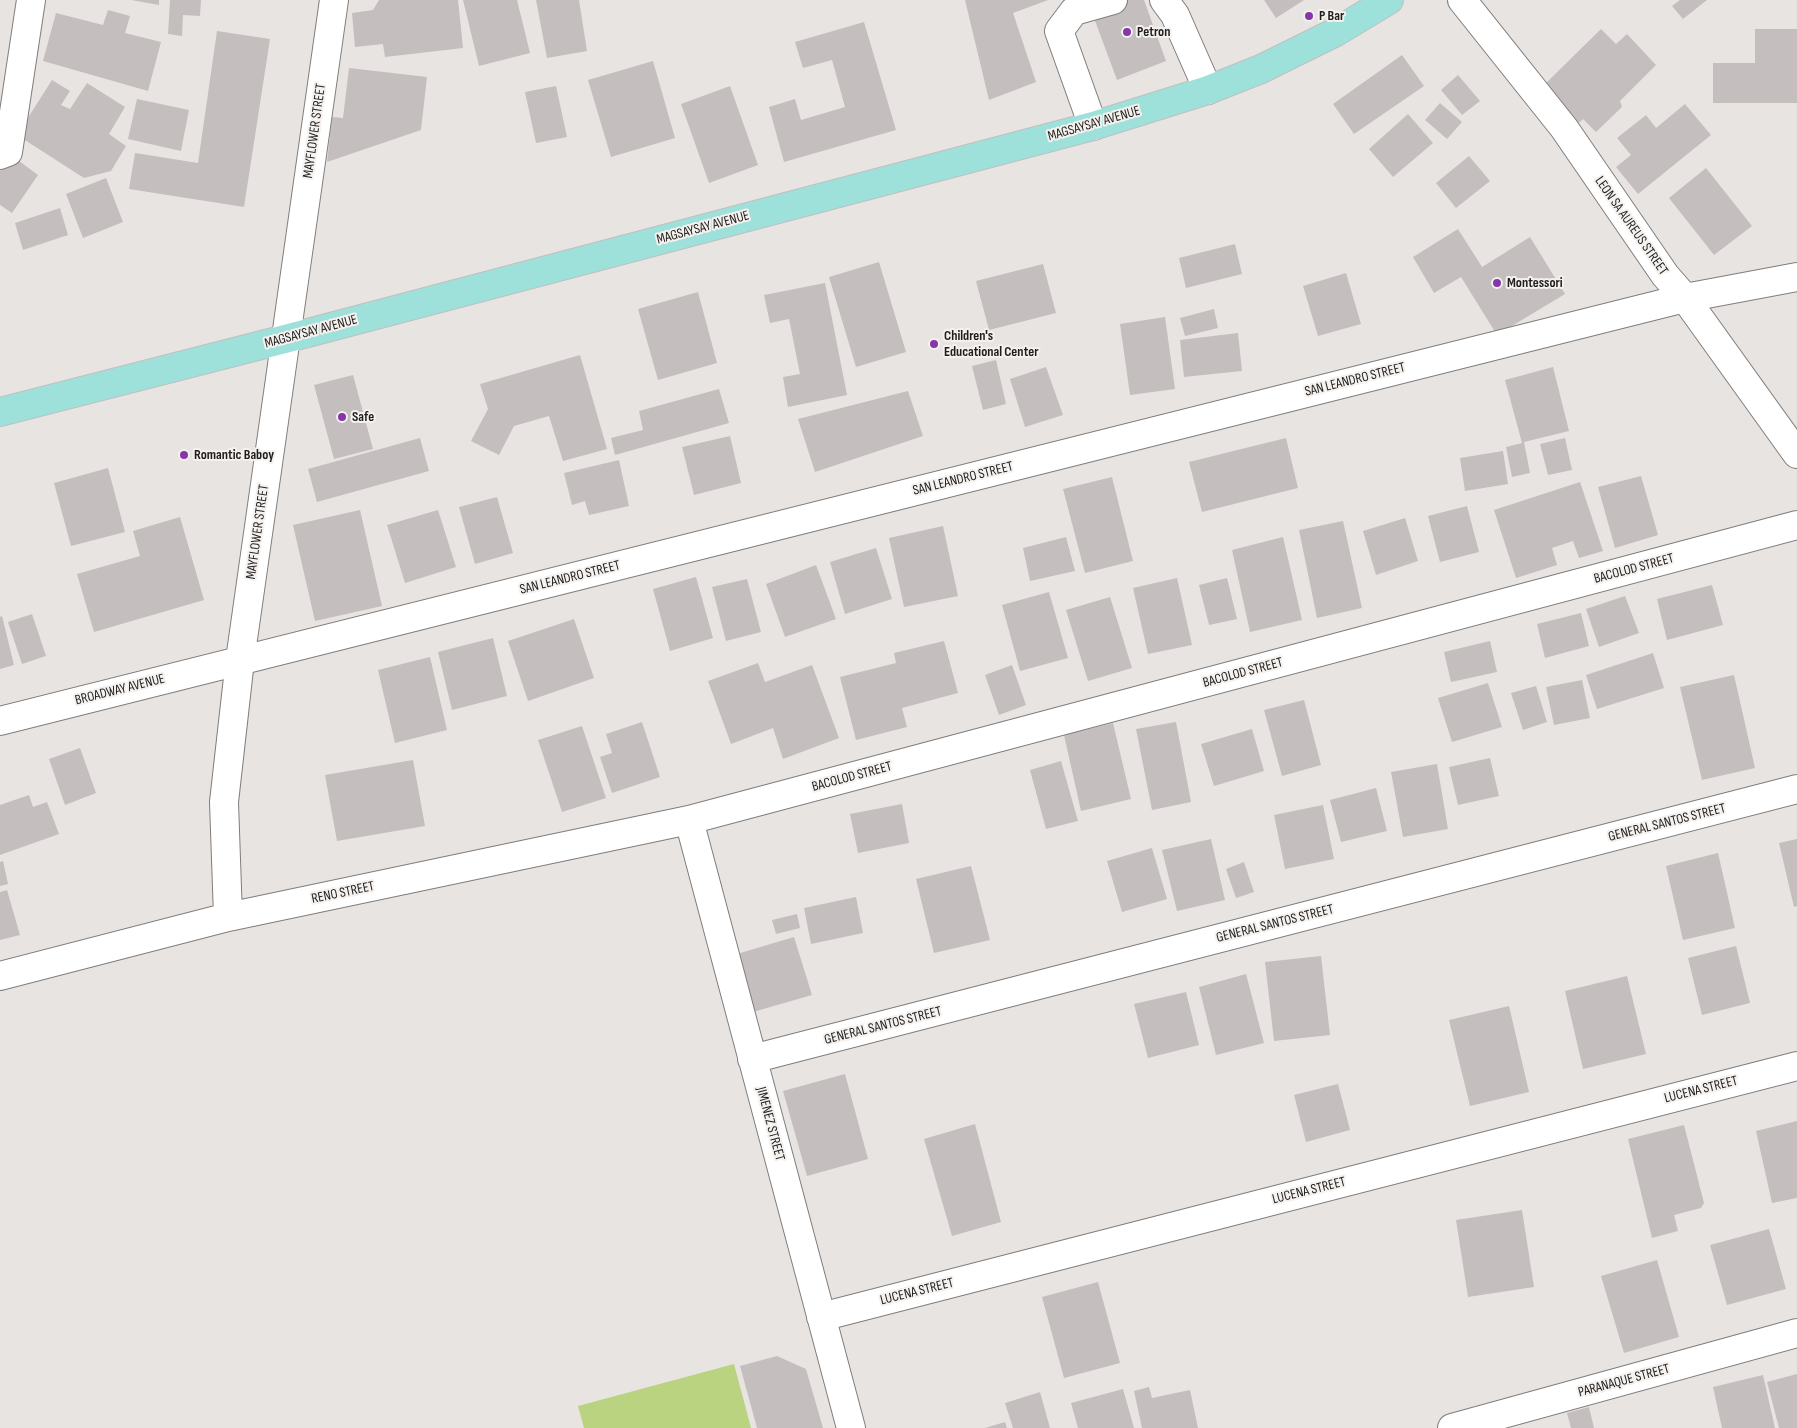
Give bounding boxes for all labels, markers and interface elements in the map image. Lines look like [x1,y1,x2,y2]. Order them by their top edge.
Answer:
place label: P Bar [1319,8,1344,24]
marker: P Bar [1303,10,1315,22]
place label: Petron [1137,24,1170,40]
marker: Petron [1121,26,1133,38]
street label: MAYFLOWER STREET [300,82,330,180]
street label: MAGSAYSAY AVENUE [1046,103,1142,145]
street label: LEON SA AUREUS STREET [1591,173,1671,279]
street label: MAGSAYSAY AVENUE [655,208,751,248]
place label: Montessori [1507,275,1563,291]
marker: Montessori [1491,277,1503,289]
street label: MAGSAYSAY AVENUE [263,312,359,352]
place label: Children's Educational Center [944,328,1038,361]
marker: Children's Educational Center [928,338,940,350]
street label: SAN LEANDRO STREET [1303,359,1407,401]
place label: Safe [352,409,374,425]
marker: Safe [336,411,348,423]
place label: Romantic Baboy [194,447,274,463]
marker: Romantic Baboy [178,449,190,461]
street label: SAN LEANDRO STREET [911,458,1015,500]
street label: MAYFLOWER STREET [243,483,273,581]
street label: BACOLOD STREET [1592,550,1676,588]
street label: SAN LEANDRO STREET [518,557,622,599]
street label: BACOLOD STREET [1201,654,1285,692]
street label: BROADWAY AVENUE [73,671,167,709]
street label: BACOLOD STREET [810,758,894,796]
street label: GENERAL SANTOS STREET [1607,800,1727,846]
street label: RENO STREET [310,878,376,908]
street label: GENERAL SANTOS STREET [1215,901,1335,947]
street label: GENERAL SANTOS STREET [823,1003,943,1049]
street label: LUCENA STREET [1663,1073,1739,1107]
street label: JIMENEZ STREET [752,1085,788,1163]
street label: LUCENA STREET [1271,1174,1347,1208]
street label: LUCENA STREET [879,1275,955,1309]
street label: PARANAQUE STREET [1576,1361,1672,1401]

